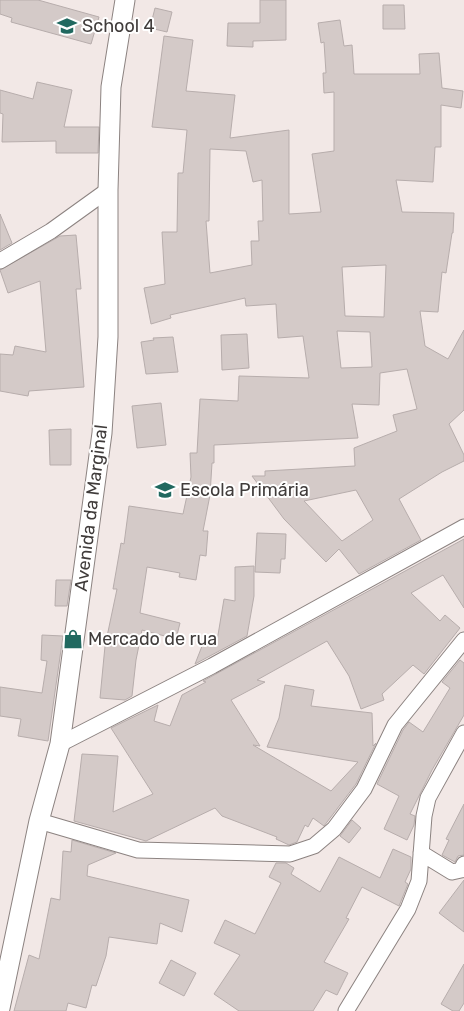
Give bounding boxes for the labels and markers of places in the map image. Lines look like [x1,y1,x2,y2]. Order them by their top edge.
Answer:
school or university icon: School 4 [56,15,78,37]
place label: School 4 [82,15,155,37]
school or university icon: Escola Primária [154,479,176,501]
place label: Escola Primária [180,479,309,501]
shop icon: Mercado de rua [62,628,84,650]
place label: Mercado de rua [88,628,217,650]

